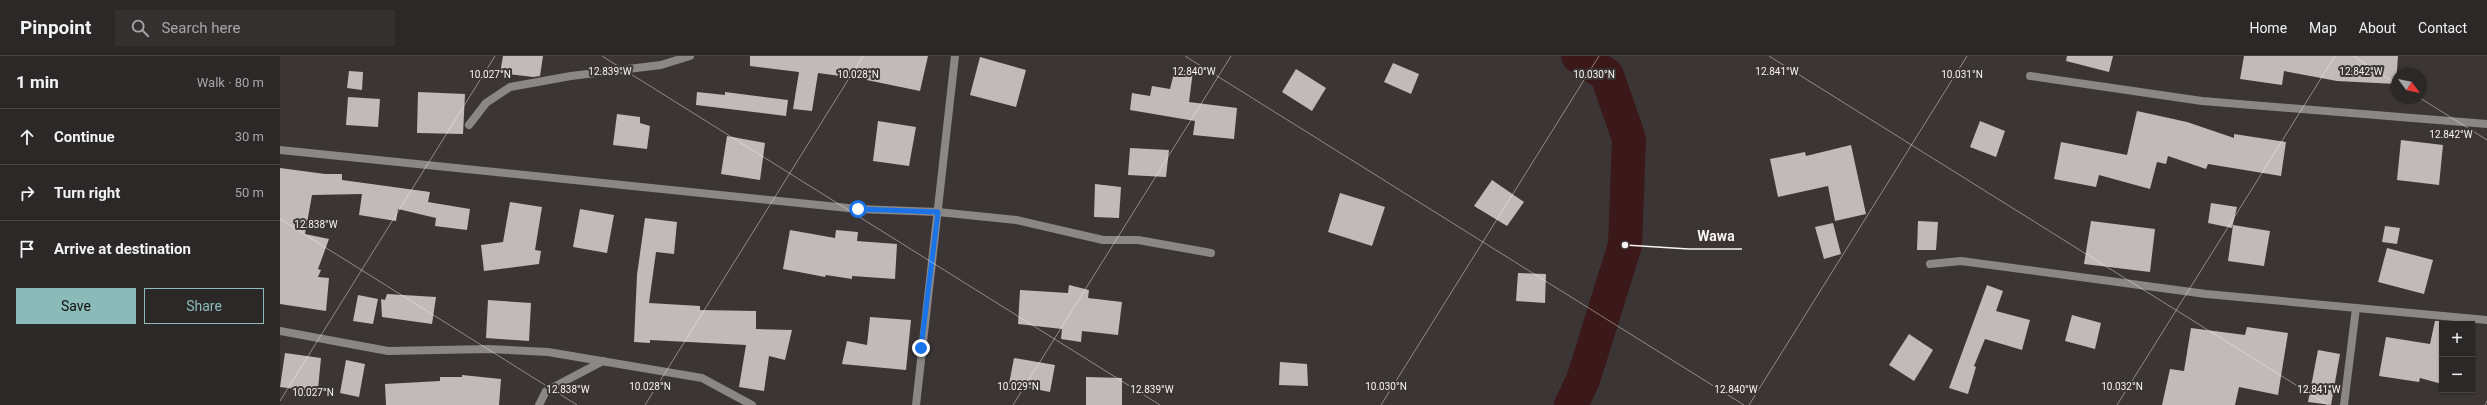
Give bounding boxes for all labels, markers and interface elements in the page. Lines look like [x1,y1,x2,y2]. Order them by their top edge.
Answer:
search box [115,10,395,46]
text: Pinpoint [20,16,91,39]
icon: search [129,17,151,39]
text: Search here [161,19,240,37]
text: Home [2249,20,2287,36]
text: Map [2309,20,2337,36]
text: About [2359,20,2396,36]
text: Contact [2418,20,2467,36]
text: 12.839°W [588,66,632,77]
text: 12.840°W [1172,66,1216,77]
text: 12.841°W [1755,66,1799,77]
text: 12.842°W [2339,66,2383,77]
north arrow [2391,68,2427,104]
text: 10.027°N [469,69,511,80]
text: 10.028°N [837,69,879,80]
text: 10.030°N [1573,69,1615,80]
text: 10.031°N [1941,69,1983,80]
text: 1 min [16,72,59,92]
text: Walk · 80 m [197,75,264,90]
icon: ahead [16,126,38,148]
text: Continue [54,128,115,146]
text: 30 m [235,129,264,144]
text: 12.842°W [2429,129,2473,140]
icon: right [16,182,38,204]
text: Turn right [54,184,120,202]
text: 50 m [235,185,264,200]
route start [849,200,867,218]
text: 12.838°W [294,219,338,230]
callout: Wawa [1689,223,1742,249]
text: Wawa [1697,228,1735,244]
icon: arrive [16,238,38,260]
text: Arrive at destination [54,240,191,258]
button: Save [16,288,136,324]
button: Share [144,288,264,324]
map controls [2439,321,2475,393]
button: + [2439,321,2475,357]
route end [912,339,930,357]
button: − [2439,357,2475,393]
text: 10.028°N [629,381,671,392]
text: 10.029°N [997,381,1039,392]
text: 10.030°N [1365,381,1407,392]
text: 10.032°N [2101,381,2143,392]
text: 12.838°W [546,384,590,395]
text: 12.839°W [1130,384,1174,395]
text: 12.840°W [1714,384,1758,395]
text: 12.841°W [2297,384,2341,395]
text: 10.027°N [292,387,334,398]

